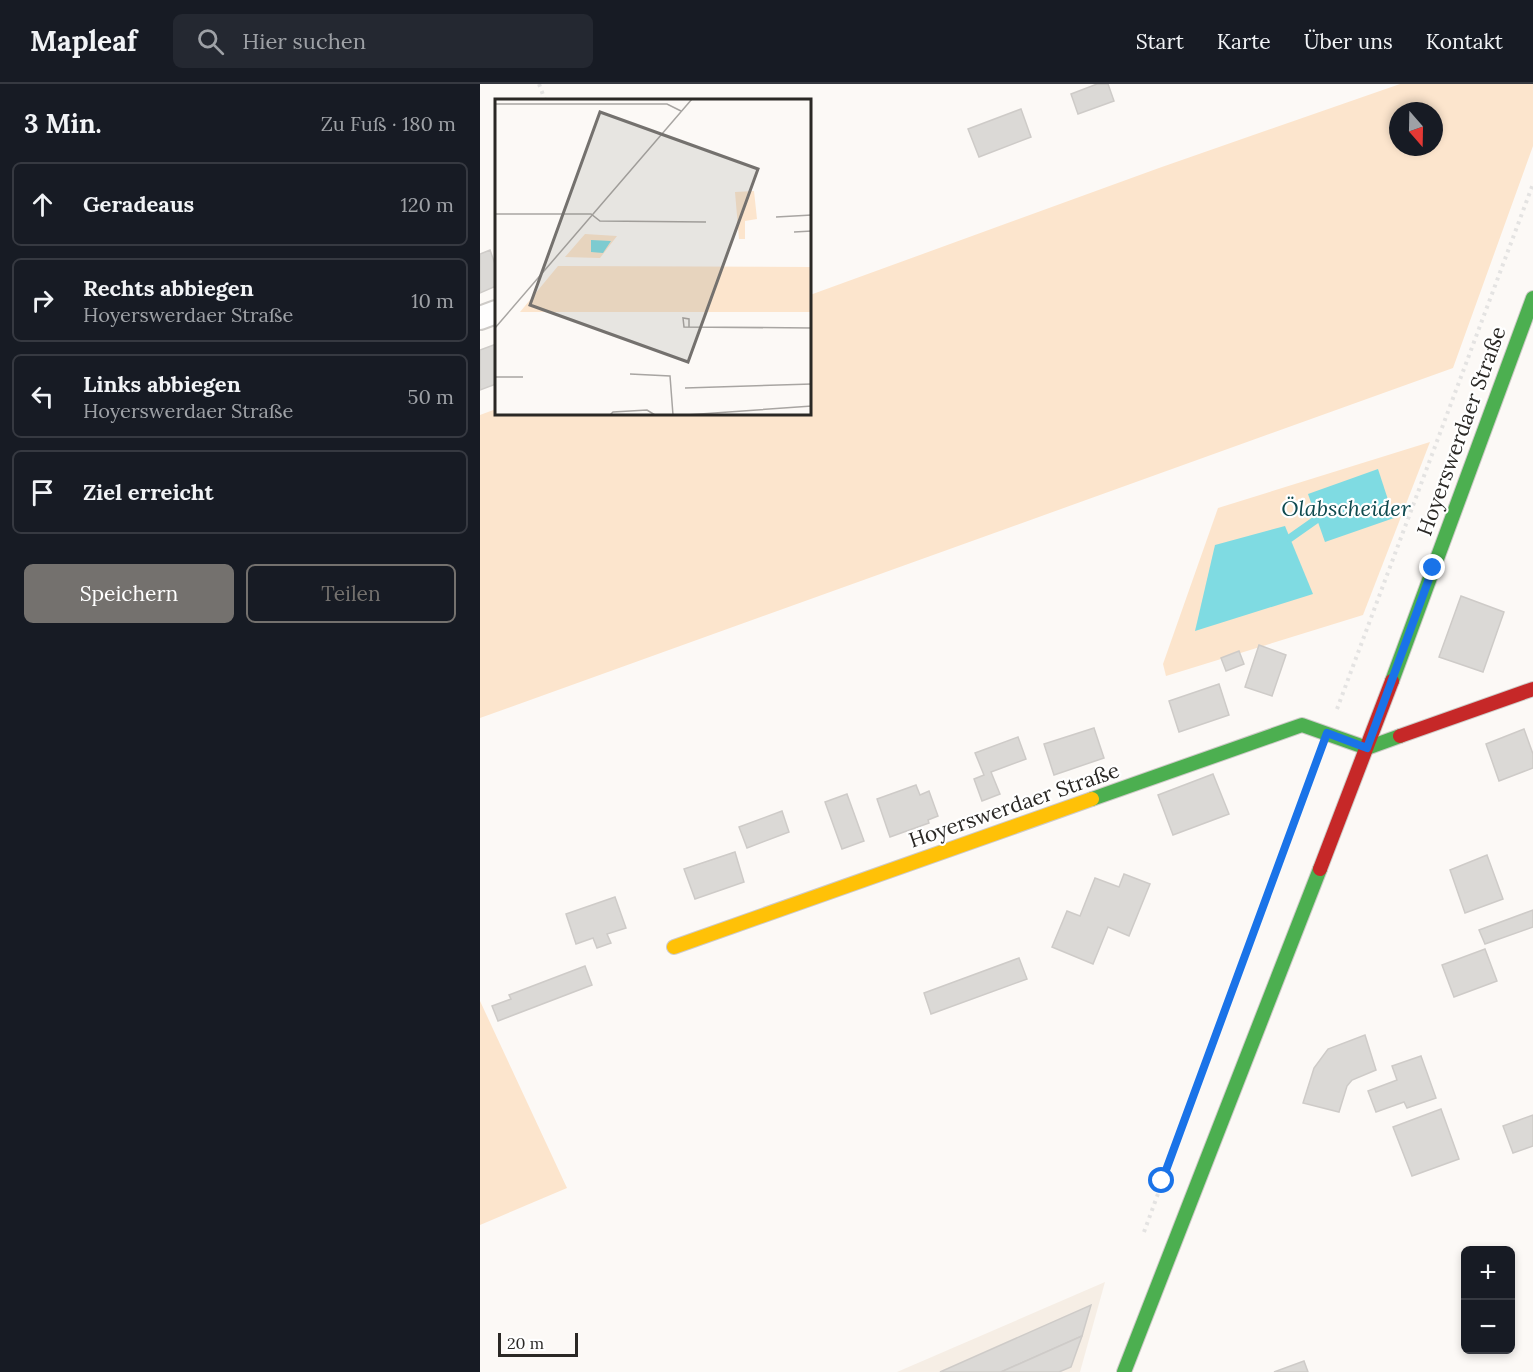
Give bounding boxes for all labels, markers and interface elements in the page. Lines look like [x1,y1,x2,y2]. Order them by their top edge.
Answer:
search box [173,14,593,68]
text: Mapleaf [30,23,137,59]
icon: search [194,25,227,58]
text: Hier suchen [242,27,366,55]
text: Start [1136,28,1184,55]
text: Karte [1217,28,1271,55]
text: Über uns [1304,28,1393,55]
text: Kontakt [1426,28,1503,55]
inset map [495,99,812,416]
north arrow [1389,102,1443,156]
text: 3 Min. [24,107,102,140]
text: Zu Fuß · 180 m [321,111,456,136]
icon: ahead [26,188,59,221]
text: Geradeaus [83,190,194,218]
text: 120 m [400,192,454,217]
text: Rechts abbiegen [83,274,254,302]
icon: right [26,284,59,317]
text: 10 m [411,288,454,313]
text: Hoyerswerdaer Straße [83,302,293,327]
street label: Hoyerswerdaer Straße [1411,323,1511,539]
text: Links abbiegen [83,370,241,398]
icon: left [26,380,59,413]
text: 50 m [408,384,454,409]
text: Hoyerswerdaer Straße [83,398,293,423]
icon: arrive [26,476,59,509]
text: Ziel erreicht [83,478,214,506]
water label: Ölabscheider [1281,494,1412,522]
route end [1419,554,1445,580]
button: Speichern [24,564,234,623]
button: Teilen [246,564,456,623]
street label: Hoyerswerdaer Straße [905,756,1123,854]
route start [1148,1167,1174,1193]
map controls [1461,1246,1515,1354]
button: + [1461,1246,1515,1300]
button: − [1461,1300,1515,1354]
scale bar [498,1330,578,1358]
text: 20 m [507,1333,544,1353]

